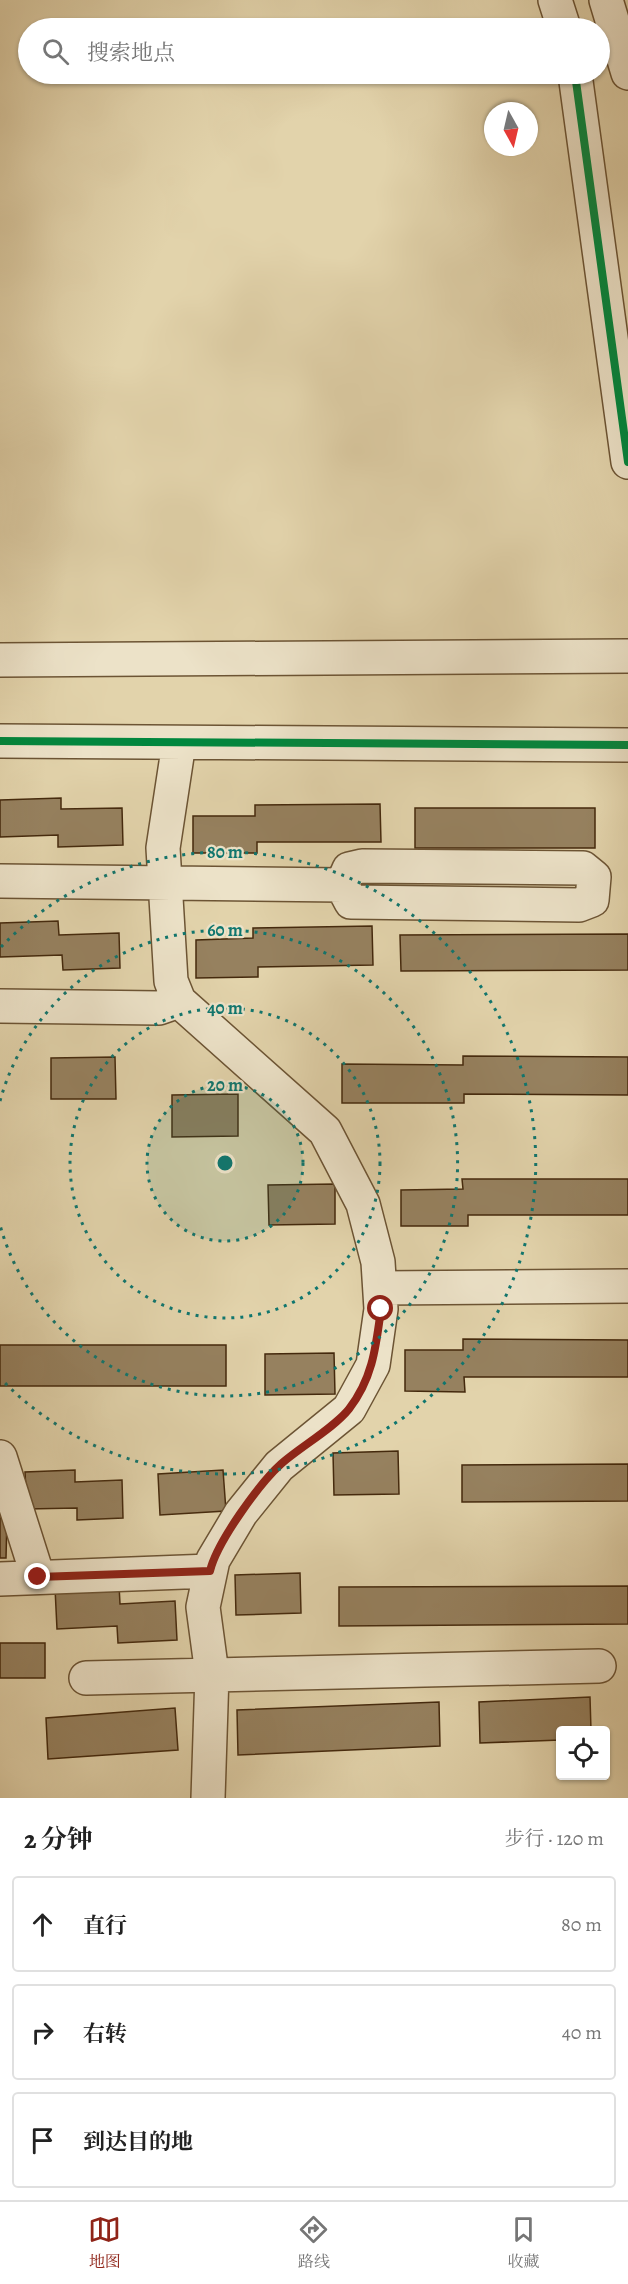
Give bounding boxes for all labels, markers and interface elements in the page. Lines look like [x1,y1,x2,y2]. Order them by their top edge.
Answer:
search box [18,18,610,84]
icon: search [39,35,72,68]
text: 搜索地点 [87,38,175,68]
north arrow [484,102,538,156]
text: 80 m [207,840,243,864]
text: 60 m [207,918,243,942]
text: 40 m [207,996,243,1020]
text: 20 m [207,1073,243,1097]
centre of rings [215,1153,235,1173]
route start [367,1295,393,1321]
route end [24,1563,50,1589]
map controls [556,1726,610,1780]
button: locate [556,1726,610,1780]
text: 2 分钟 [24,1822,93,1857]
text: 步行 · 120 m [505,1825,604,1852]
icon: ahead [26,1908,59,1941]
text: 直行 [83,1911,127,1941]
text: 80 m [561,1911,602,1938]
icon: right [26,2016,59,2049]
text: 右转 [83,2019,127,2049]
text: 40 m [562,2019,602,2046]
icon: arrive [26,2124,59,2157]
text: 到达目的地 [83,2127,193,2157]
tab: 地图 [88,2213,121,2273]
tab: 路线 [297,2213,330,2273]
tab: 收藏 [507,2213,540,2273]

